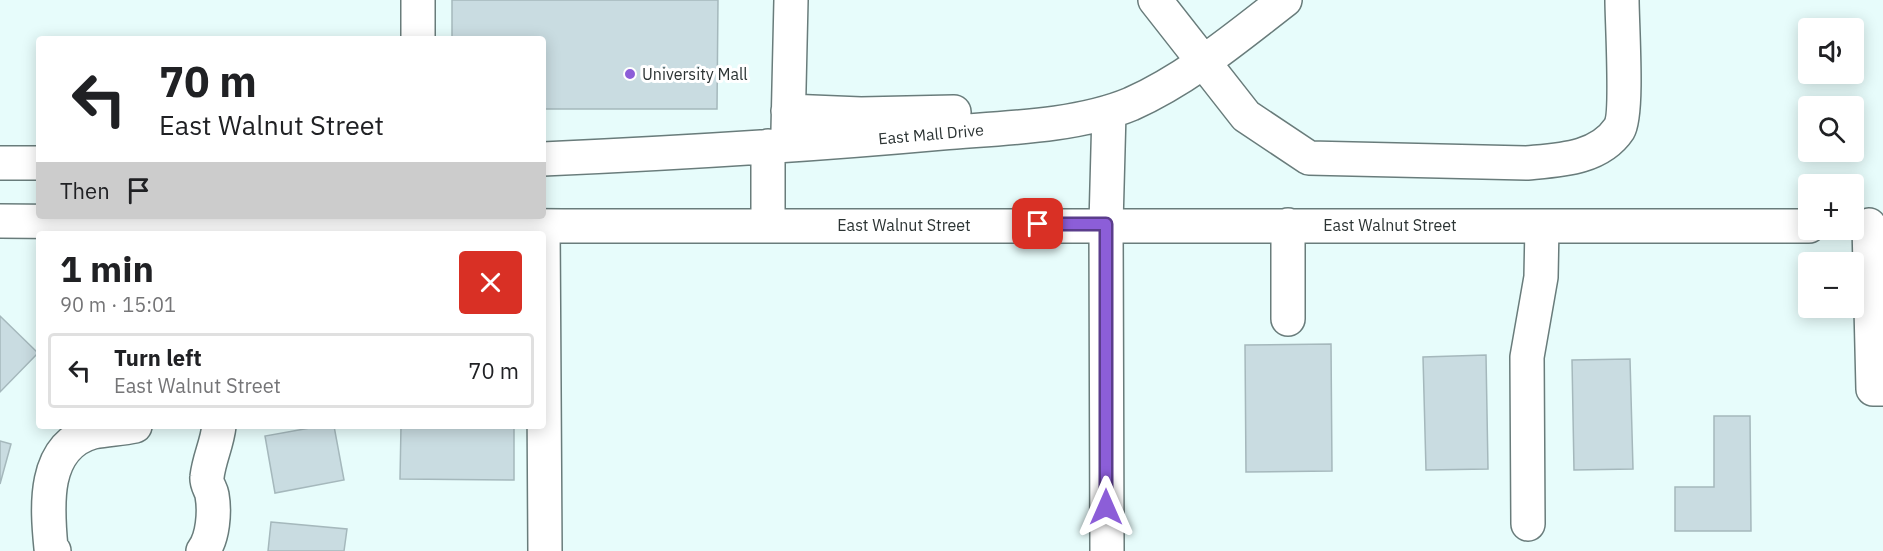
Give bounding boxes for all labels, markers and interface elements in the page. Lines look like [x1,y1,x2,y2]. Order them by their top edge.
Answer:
map controls [1798,18,1864,318]
button: sound [1798,18,1864,84]
text: 70 m [159,54,257,109]
icon: left [60,60,138,138]
place label: University Mall [642,64,748,84]
marker: University Mall [623,67,637,81]
button: search [1798,96,1864,162]
text: East Walnut Street [159,107,384,142]
street label: East Mall Drive [877,119,985,149]
icon: arrive [122,174,155,207]
button: + [1798,174,1864,240]
text: Then [60,176,110,205]
pin [1012,198,1063,249]
icon: arrive [1021,207,1054,240]
street label: East Walnut Street [837,215,971,235]
street label: East Walnut Street [1323,215,1457,235]
text: 1 min [60,245,154,292]
button: close [459,251,522,314]
button: − [1798,252,1864,318]
text: 90 m · 15:01 [60,291,176,318]
text: Turn left [114,343,202,372]
icon: left [63,354,96,387]
text: 70 m [468,356,519,385]
text: East Walnut Street [114,372,281,399]
position arrow [1074,475,1138,539]

